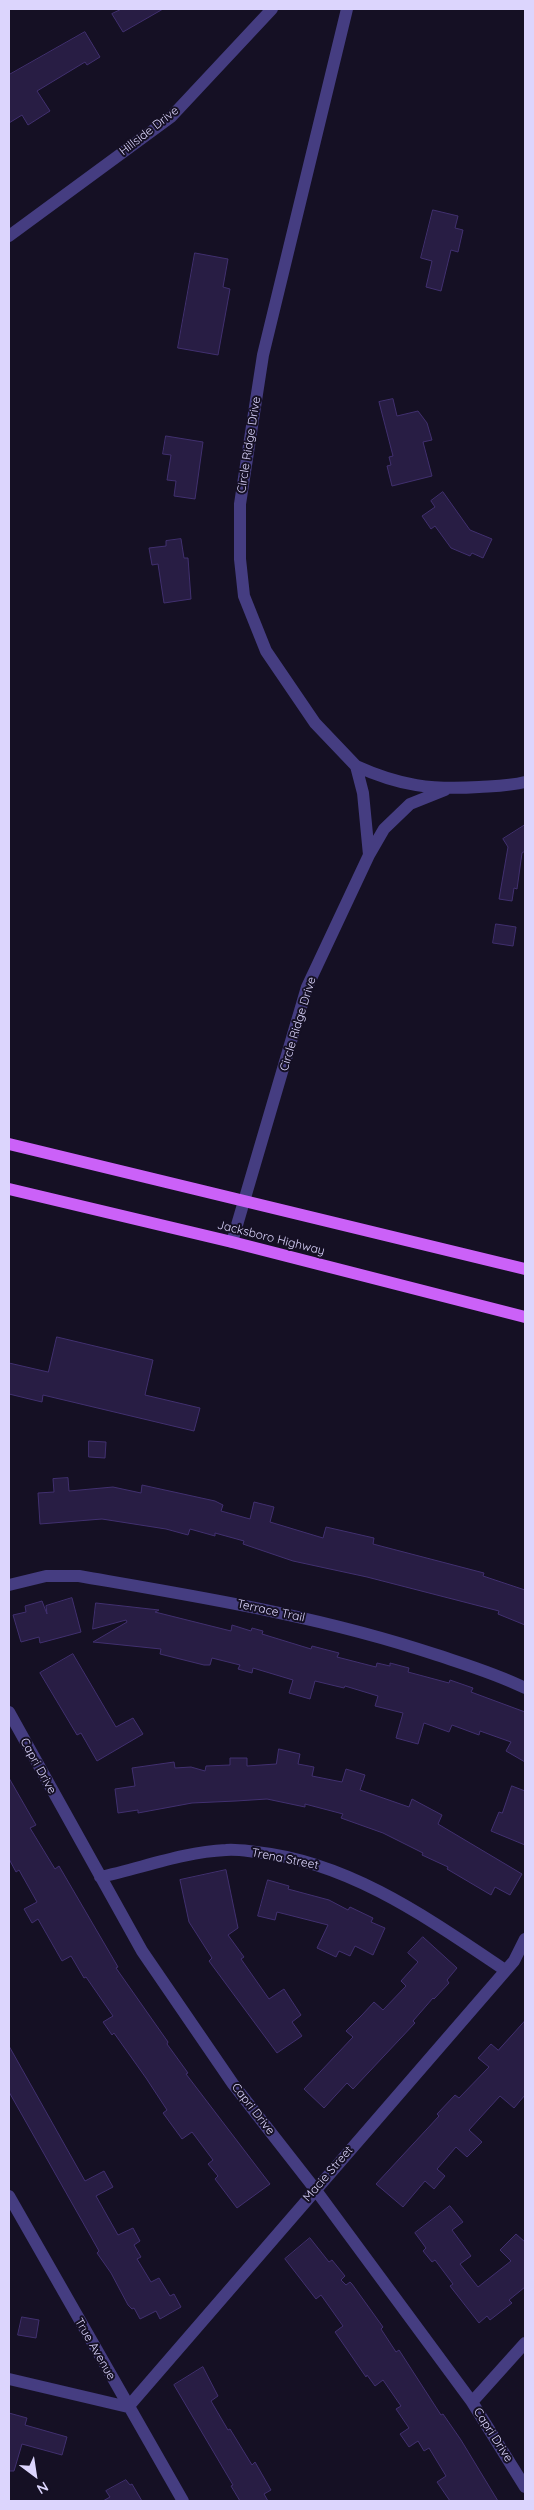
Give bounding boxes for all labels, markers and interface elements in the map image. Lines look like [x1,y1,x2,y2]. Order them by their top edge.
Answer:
street label: Hillside Drive [117,103,181,159]
street label: Circle Ridge Drive [234,396,264,494]
street label: Circle Ridge Drive [277,975,319,1073]
street label: Jacksboro Highway [216,1218,326,1258]
street label: Terrace Trail [236,1597,306,1625]
street label: Capri Drive [17,1736,59,1796]
street label: Trena Street [250,1845,320,1873]
street label: Capri Drive [228,2080,278,2138]
street label: Macie Street [300,2143,356,2205]
street label: True Avenue [71,2315,119,2383]
street label: Capri Drive [470,2405,516,2465]
north arrow [10,2450,60,2500]
text: N [34,2477,52,2498]

